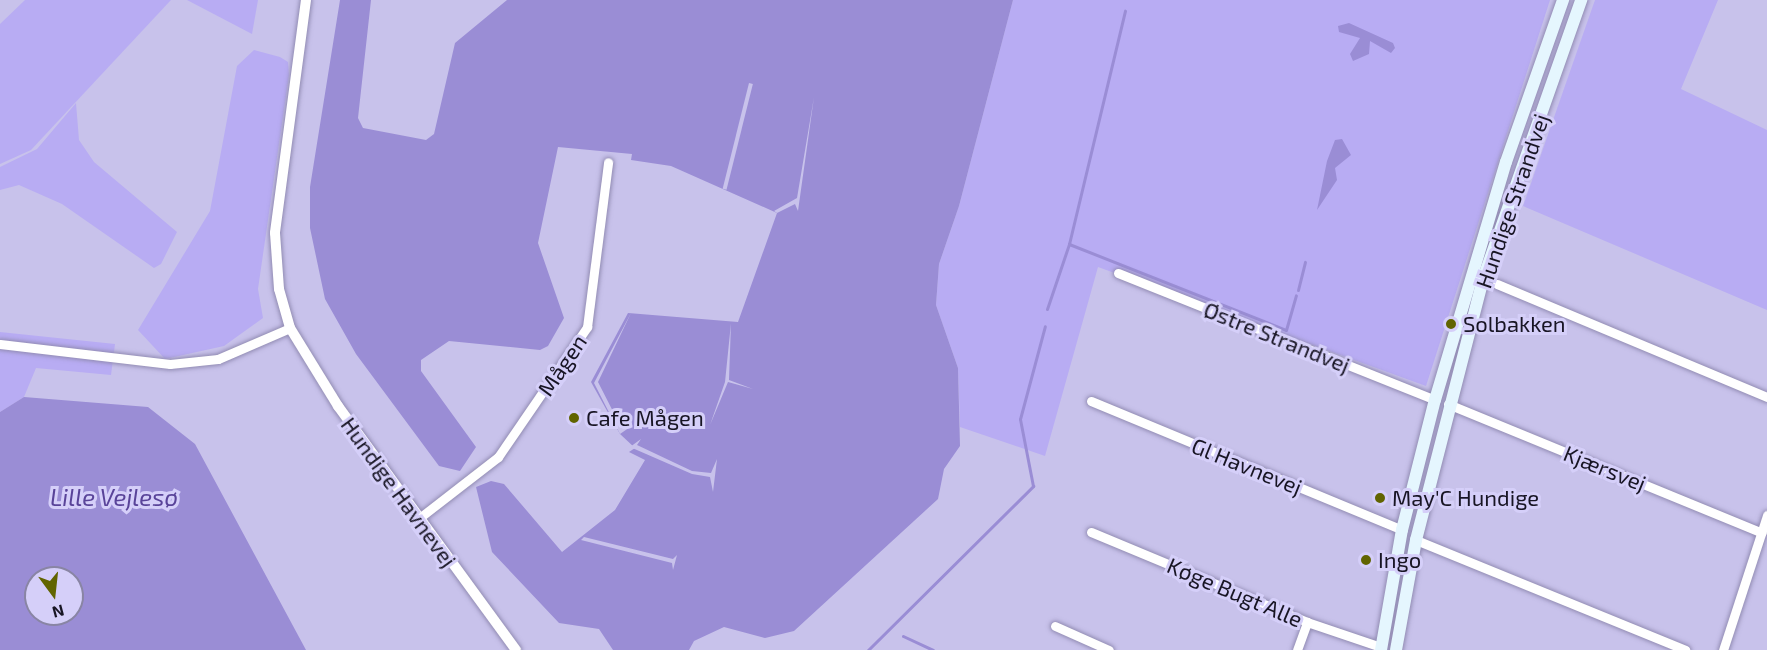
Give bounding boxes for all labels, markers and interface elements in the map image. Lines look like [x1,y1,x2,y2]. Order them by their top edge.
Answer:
street label: Hundige Strandvej [1470,110,1554,292]
street label: Østre Strandvej [1200,296,1354,378]
place label: Solbakken [1463,311,1566,337]
marker: Solbakken [1444,317,1458,331]
street label: Mågen [532,329,592,401]
place label: Cafe Mågen [586,405,704,431]
marker: Cafe Mågen [567,411,581,425]
street label: Hundige Havnevej [336,412,462,572]
street label: Gl Havnevej [1188,432,1306,500]
street label: Kjærsvej [1560,440,1650,496]
water label: Lille Vejlesø [50,483,178,511]
place label: May'C Hundige [1392,485,1539,511]
marker: May'C Hundige [1373,491,1387,505]
place label: Ingo [1378,547,1421,573]
street label: Køge Bugt Alle [1163,552,1307,632]
marker: Ingo [1359,553,1373,567]
north arrow [24,566,84,626]
text: N [50,601,66,623]

